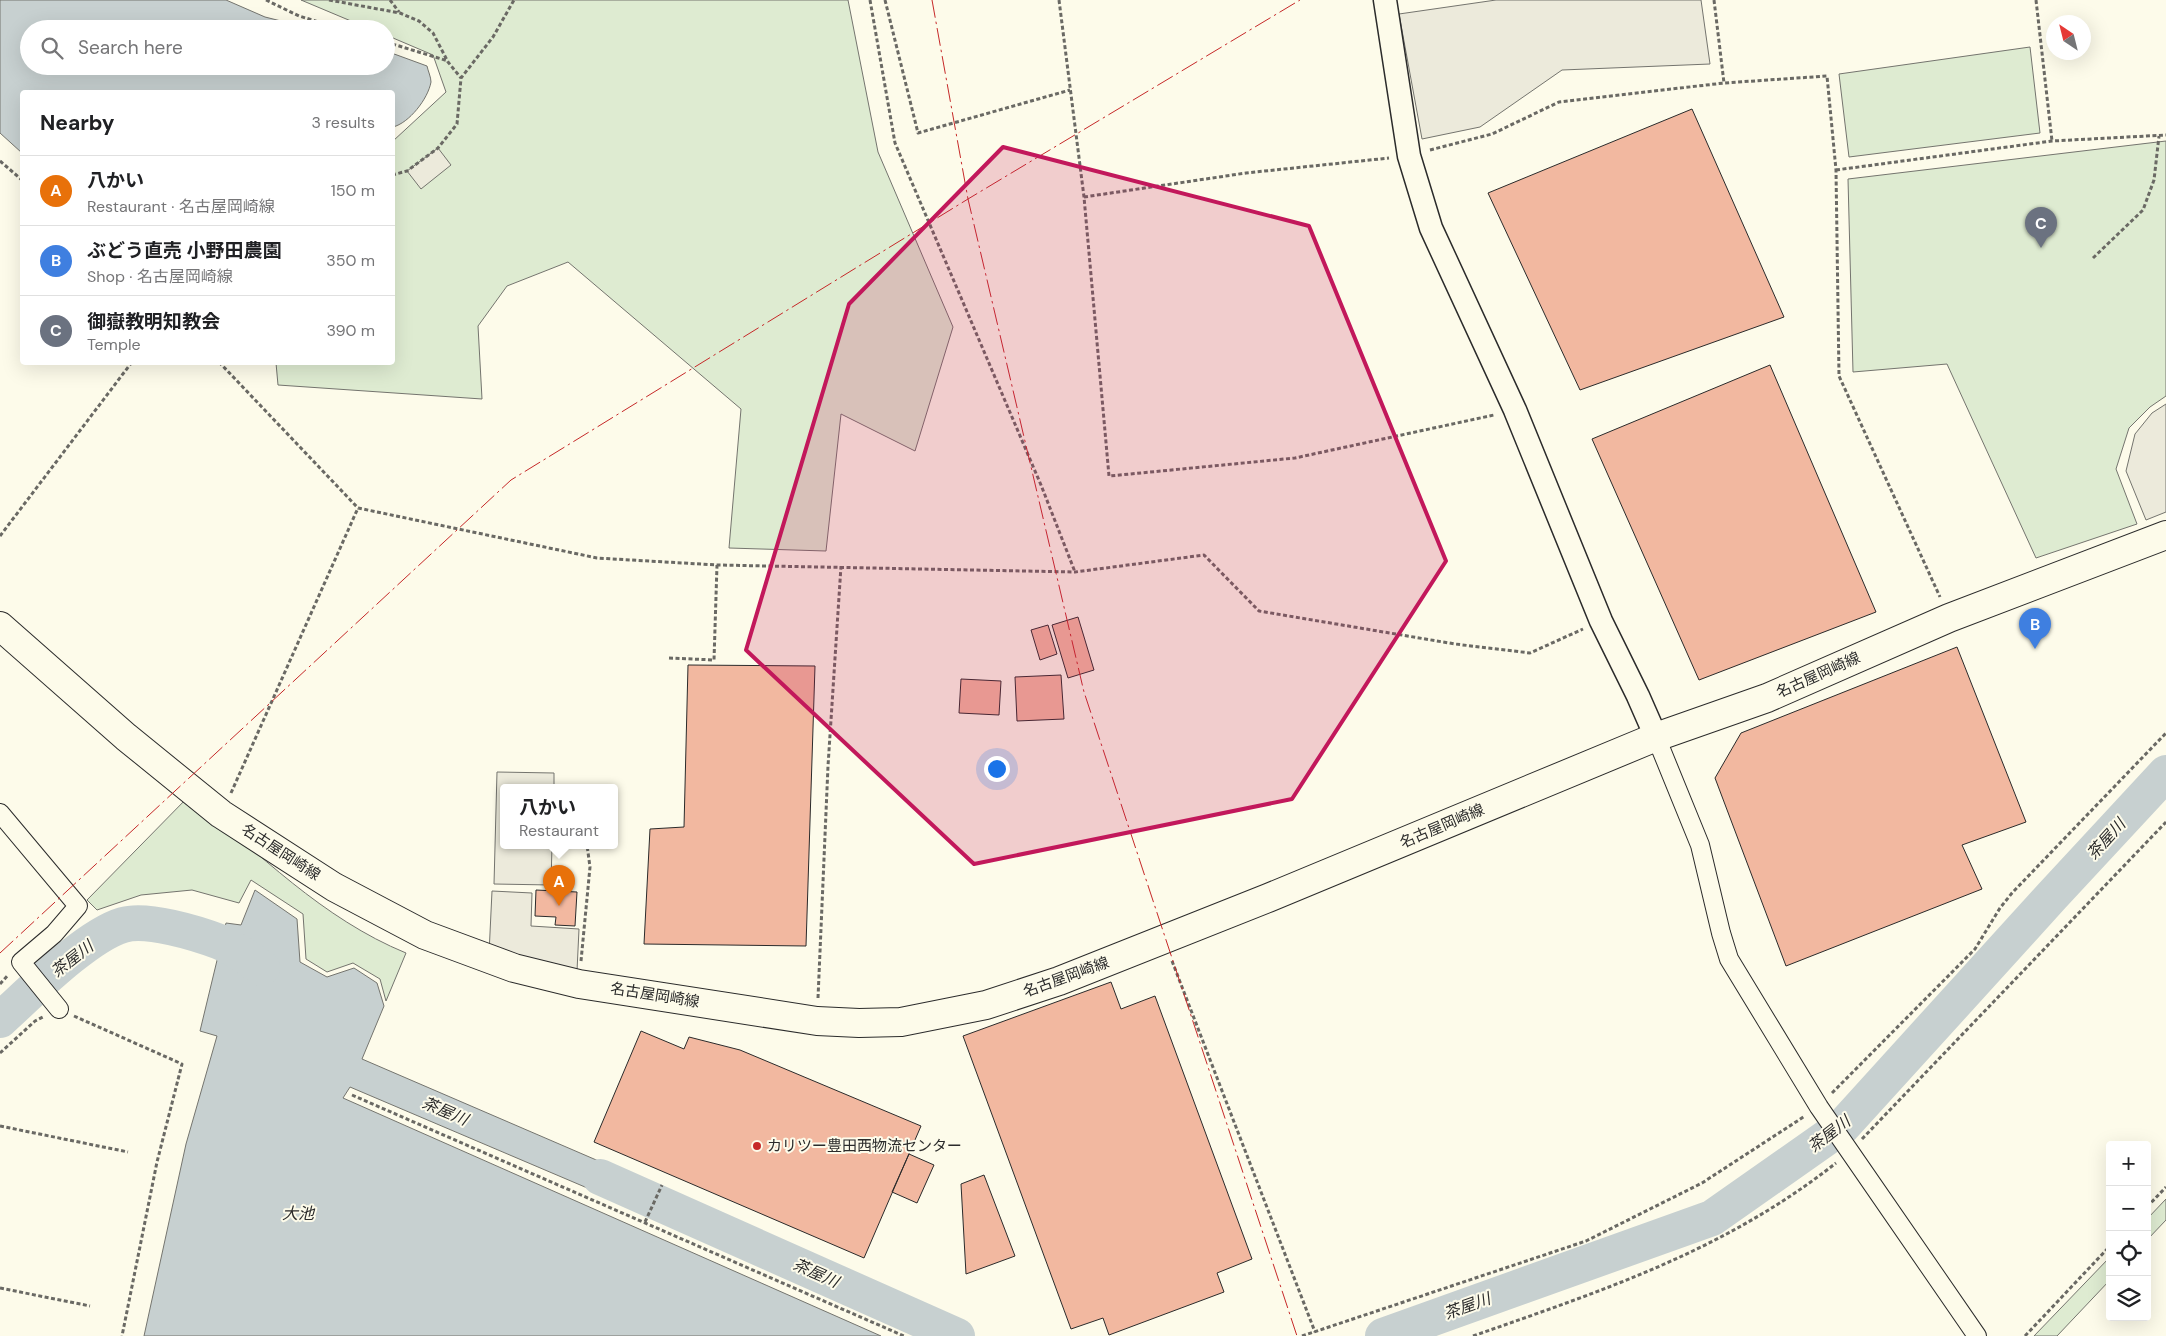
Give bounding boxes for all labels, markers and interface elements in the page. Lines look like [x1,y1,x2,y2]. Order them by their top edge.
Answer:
north arrow [2046,15,2091,60]
search box [20,20,395,75]
icon: search [38,34,66,62]
text: Search here [78,35,183,60]
text: Nearby [40,109,114,137]
text: 3 results [312,112,375,133]
text: 八かい [87,168,144,193]
text: A [50,180,62,201]
text: 150 m [331,180,375,201]
text: Restaurant · 名古屋岡崎線 [87,196,275,217]
pin: C [2025,207,2057,248]
text: ぶどう直売 小野田農園 [87,238,281,263]
text: B [51,250,61,271]
text: 350 m [326,250,375,271]
text: Shop · 名古屋岡崎線 [87,266,233,287]
text: 御嶽教明知教会 [87,309,220,334]
text: C [50,320,62,341]
text: 390 m [327,320,375,341]
text: Temple [87,334,141,355]
pin: B [2019,608,2051,649]
street label: 名古屋岡崎線 [1773,648,1863,702]
your location [984,756,1010,782]
popup [500,784,618,849]
text: 八かい [519,795,576,820]
street label: 名古屋岡崎線 [1397,799,1487,853]
water label: 茶屋川 [2082,813,2131,864]
street label: 名古屋岡崎線 [238,819,324,885]
text: Restaurant [519,820,599,841]
pin: A [543,865,575,906]
water label: 茶屋川 [47,935,99,982]
street label: 名古屋岡崎線 [1020,952,1112,1002]
street label: 名古屋岡崎線 [609,978,701,1012]
water label: 茶屋川 [419,1092,473,1131]
water label: 茶屋川 [1804,1110,1856,1157]
place label: カリツー豊田西物流センター [767,1136,962,1156]
marker: カリツー豊田西物流センター [751,1140,763,1152]
map controls [2106,1141,2151,1321]
button: + [2106,1141,2151,1186]
button: − [2106,1186,2151,1231]
water label: 大池 [282,1203,316,1224]
button: locate [2106,1231,2151,1276]
water label: 茶屋川 [790,1254,844,1293]
button: layers [2106,1276,2151,1321]
water label: 茶屋川 [1441,1287,1495,1324]

